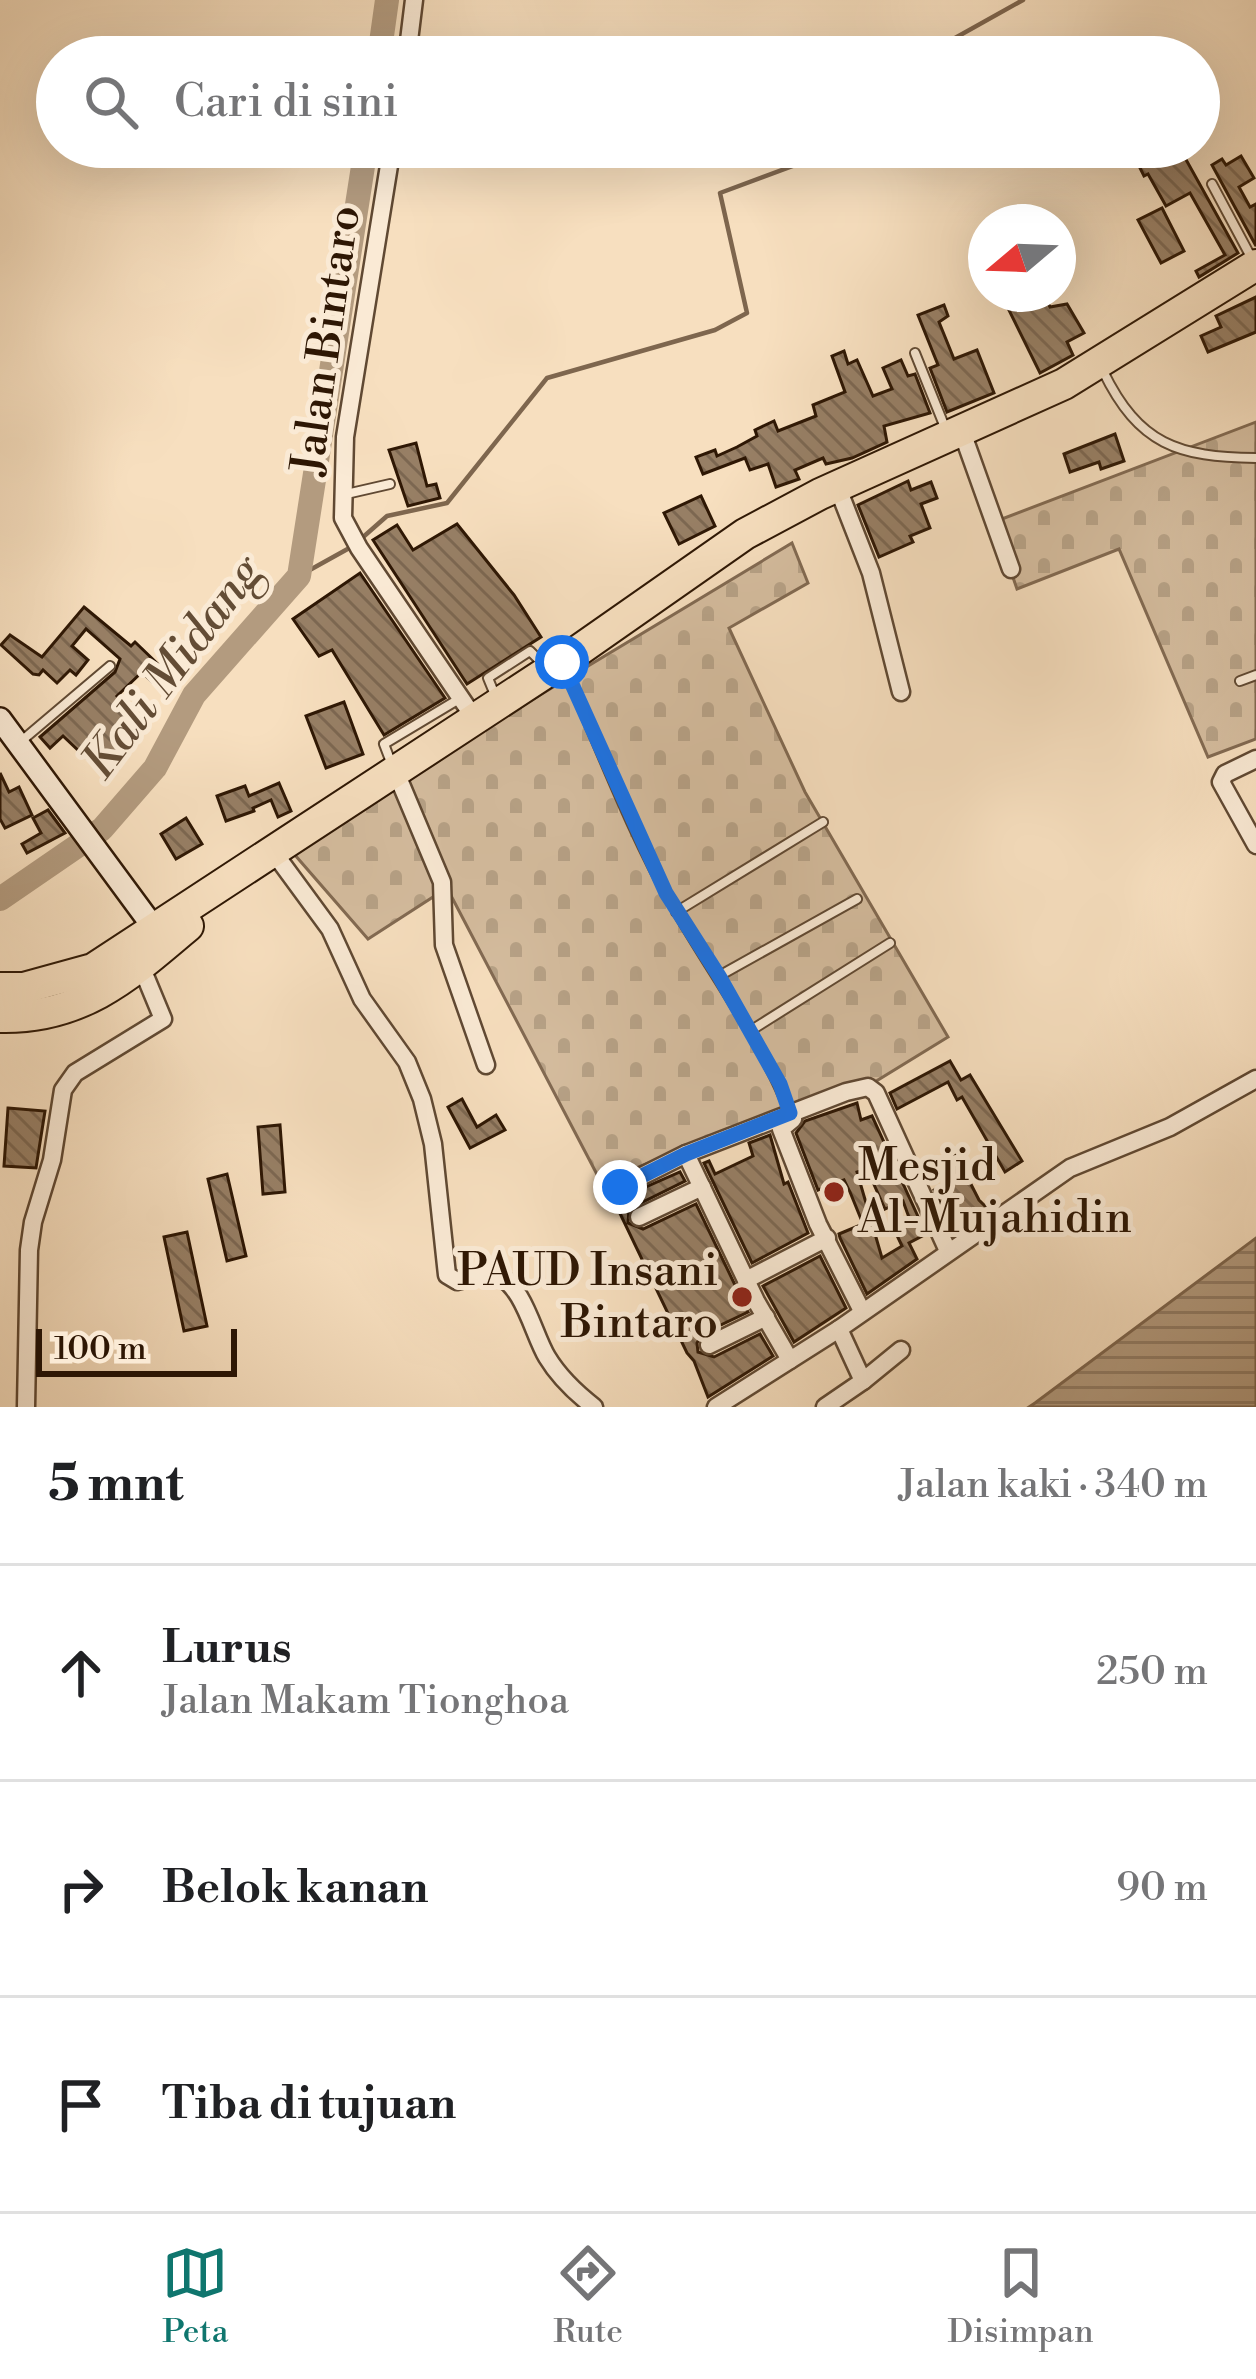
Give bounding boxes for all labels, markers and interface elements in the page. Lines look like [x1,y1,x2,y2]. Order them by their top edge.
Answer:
search box [36,36,1220,168]
icon: search [78,69,144,135]
text: Cari di sini [174,74,398,131]
street label: Jalan Bintaro [280,202,374,480]
north arrow [968,204,1076,312]
water label: Kali Midang [70,543,278,792]
route start [535,635,589,689]
place label: Mesjid Al-Mujahidin [857,1138,1132,1247]
route end [593,1160,647,1214]
marker: Mesjid Al-Mujahidin [821,1179,847,1205]
place label: PAUD Insani Bintaro [457,1243,718,1352]
marker: PAUD Insani Bintaro [729,1284,755,1310]
scale bar [36,1323,237,1376]
text: 100 m [54,1329,147,1370]
text: 5 mnt [48,1453,184,1517]
text: Jalan kaki · 340 m [899,1461,1208,1510]
text: Lurus [162,1620,292,1677]
icon: ahead [48,1640,114,1706]
text: 250 m [1096,1648,1208,1697]
text: Jalan Makam Tionghoa [162,1677,569,1726]
icon: right [48,1856,114,1922]
text: Belok kanan [162,1860,429,1917]
text: 90 m [1116,1864,1208,1913]
icon: arrive [48,2072,114,2138]
text: Tiba di tujuan [162,2076,456,2133]
tab: Peta [162,2240,228,2353]
tab: Rute [553,2240,623,2353]
tab: Disimpan [948,2240,1094,2353]

